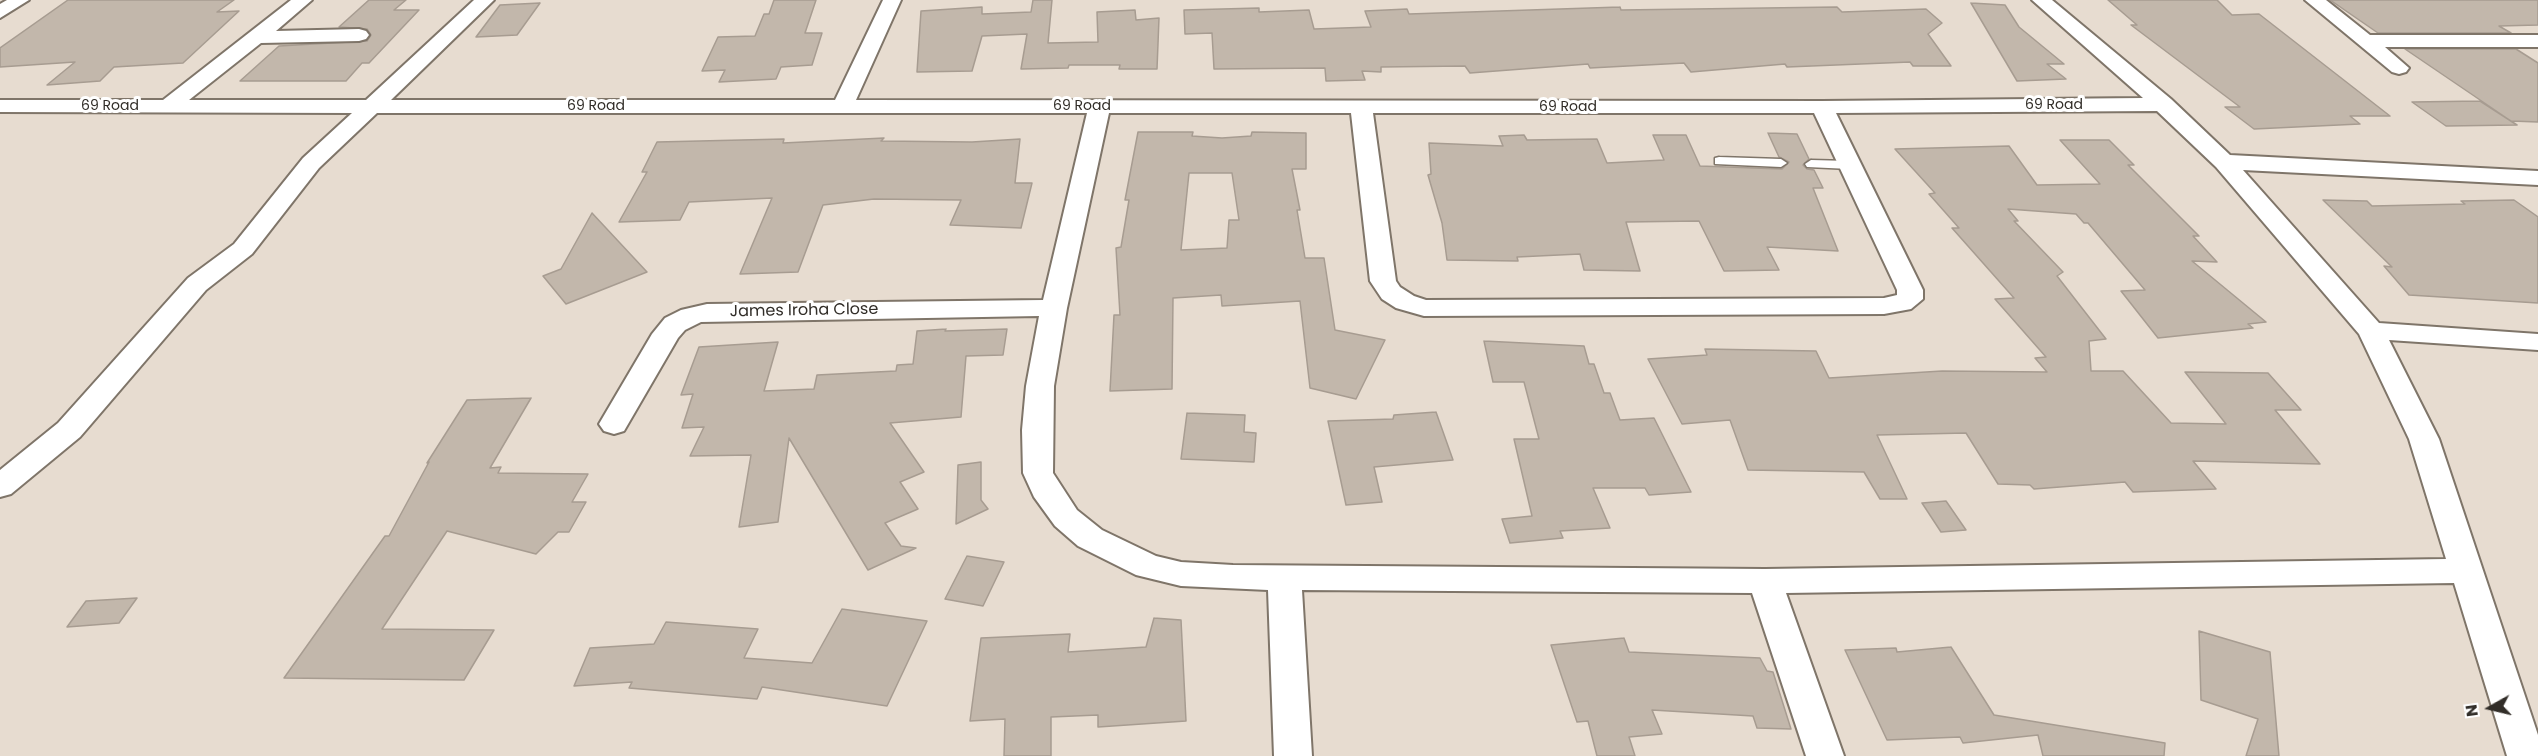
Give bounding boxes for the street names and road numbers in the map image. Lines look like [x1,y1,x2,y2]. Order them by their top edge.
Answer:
street label: 69 Road [2025,97,2083,113]
street label: 69 Road [81,98,139,114]
street label: 69 Road [567,98,625,114]
street label: 69 Road [1053,98,1111,114]
street label: 69 Road [1539,99,1597,115]
street label: James Iroha Close [730,300,878,322]

